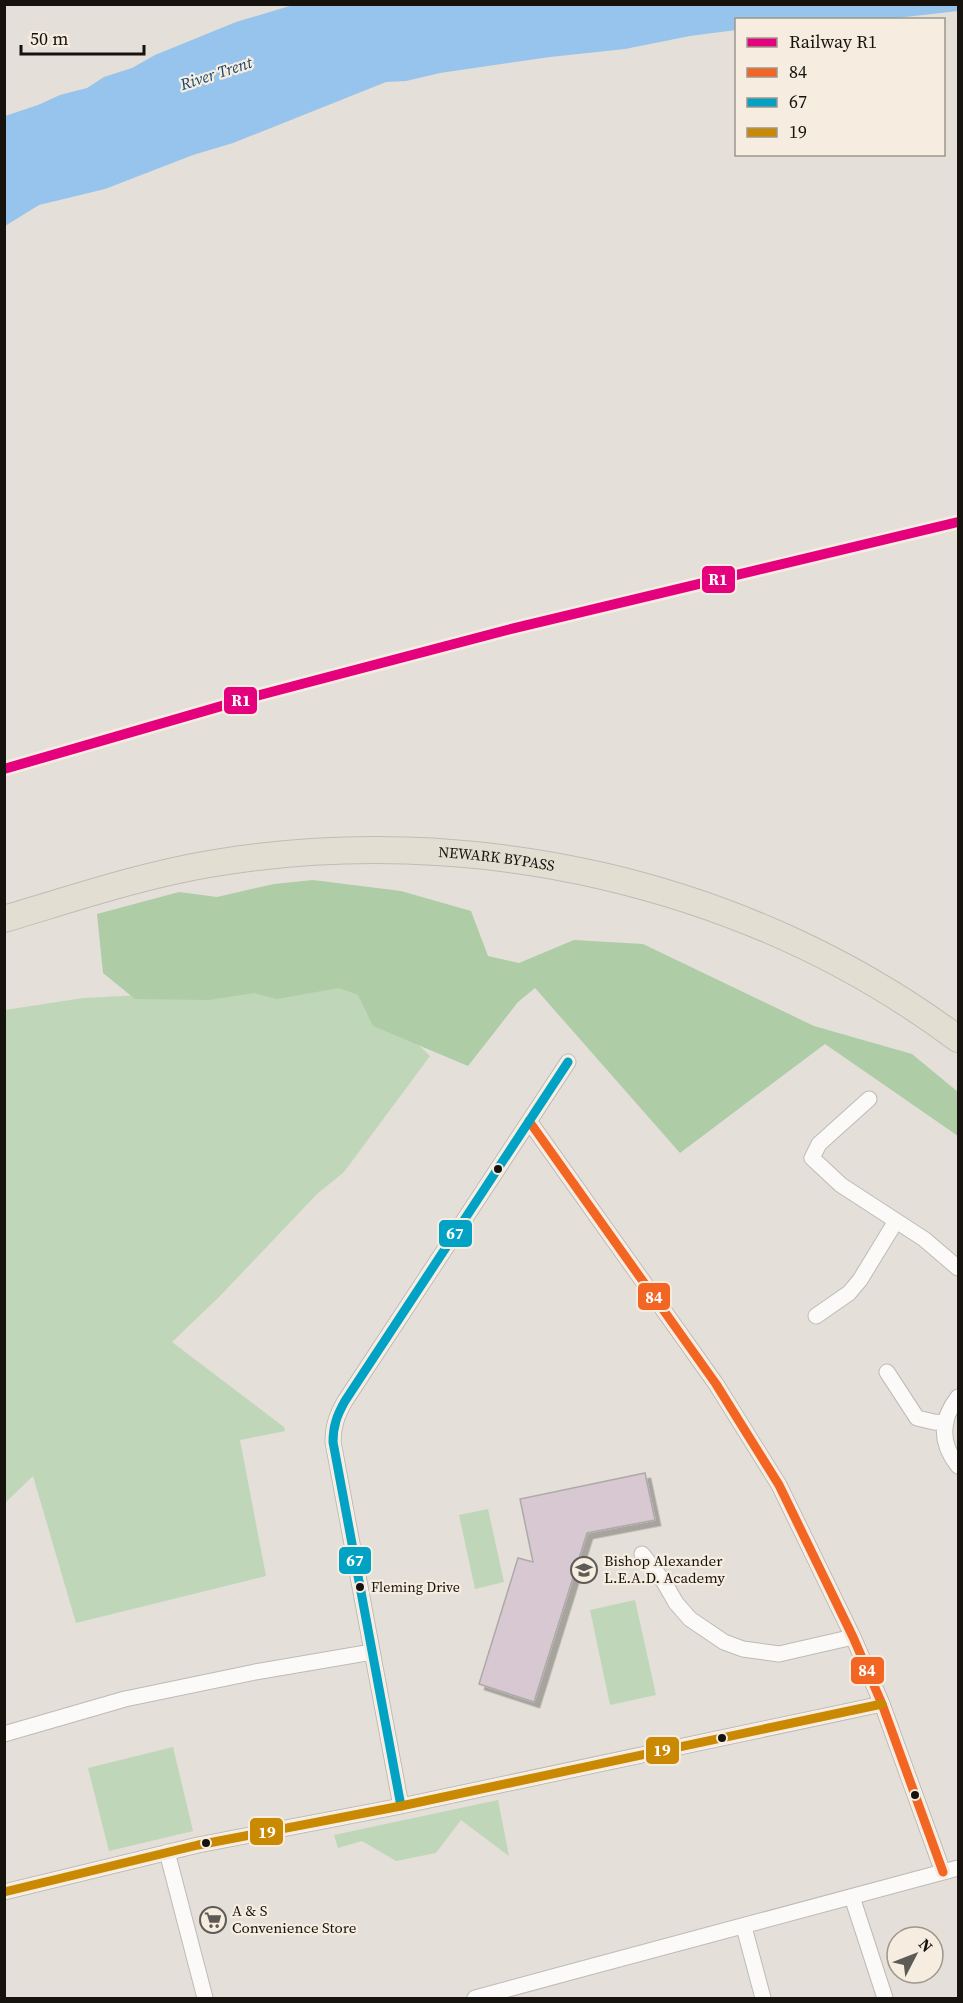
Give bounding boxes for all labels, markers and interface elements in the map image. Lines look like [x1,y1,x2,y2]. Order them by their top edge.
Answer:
scale bar [21,18,144,56]
legend [735,18,945,156]
text: 50 m [30,26,68,51]
text: Railway R1 [789,29,877,54]
water label: River Trent [176,51,256,95]
text: 84 [789,59,807,84]
text: 67 [789,89,807,114]
text: 19 [789,119,807,144]
line badge: R1 [701,565,736,594]
text: R1 [708,568,728,590]
line badge: R1 [223,686,258,715]
text: R1 [231,689,251,711]
street label: NEWARK BYPASS [438,841,557,876]
unlabelled marker [492,1163,504,1175]
line badge: 67 [438,1219,473,1248]
text: 67 [446,1222,464,1244]
line badge: 84 [637,1282,671,1311]
text: 84 [645,1286,663,1308]
line badge: 67 [338,1546,372,1575]
text: 67 [346,1549,364,1571]
place label: Bishop Alexander L.E.A.D. Academy [604,1550,725,1588]
school or university icon: Bishop Alexander L.E.A.D. Academy [569,1555,599,1585]
place label: Fleming Drive [371,1577,460,1597]
marker: Fleming Drive [354,1581,366,1593]
line badge: 84 [850,1656,885,1685]
text: 84 [858,1659,876,1681]
unlabelled marker [716,1732,728,1744]
line badge: 19 [645,1736,680,1765]
text: 19 [653,1739,671,1761]
unlabelled marker [909,1789,921,1801]
line badge: 19 [249,1817,284,1846]
text: 19 [258,1821,276,1843]
unlabelled marker [200,1837,212,1849]
place label: A & S Convenience Store [232,1900,357,1938]
supermarket icon: A & S Convenience Store [198,1905,228,1935]
north arrow [885,1925,945,1985]
text: N [914,1933,938,1957]

